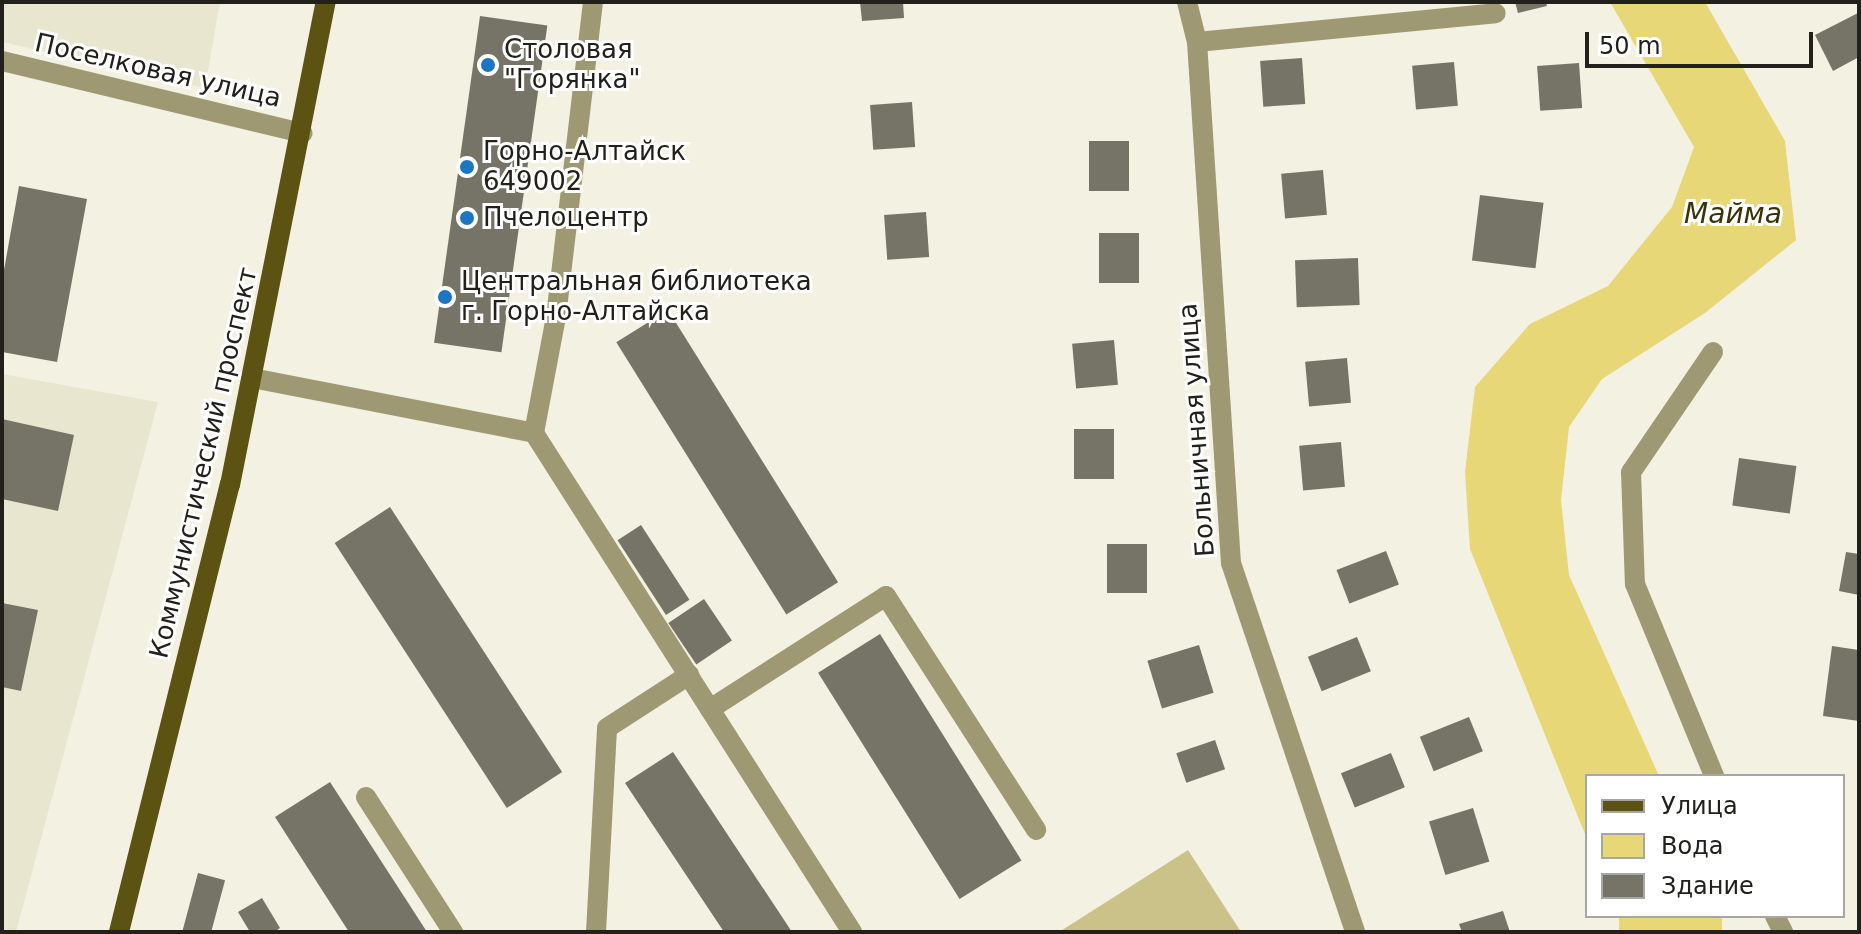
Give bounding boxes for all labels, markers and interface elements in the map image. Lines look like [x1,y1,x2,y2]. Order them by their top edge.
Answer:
scale bar [1589,16,1817,66]
street label: Поселковая улица [32,27,284,115]
text: 50 m [1599,32,1661,60]
place label: Столовая "Горянка" [504,34,640,96]
marker: Столовая "Горянка" [479,56,497,74]
place label: Горно-Алтайск 649002 [483,136,686,198]
marker: Горно-Алтайск 649002 [458,158,476,176]
water label: Майма [1684,197,1782,231]
place label: Пчелоцентр [483,202,649,234]
marker: Пчелоцентр [458,209,476,227]
street label: Коммунистический проспект [144,265,264,661]
place label: Центральная библиотека г. Горно-Алтайска [461,266,812,328]
marker: Центральная библиотека г. Горно-Алтайска [436,288,454,306]
street label: Больничная улица [1173,302,1221,558]
legend [1585,774,1845,918]
text: Улица [1661,792,1738,820]
text: Вода [1661,832,1723,860]
text: Здание [1661,872,1754,900]

